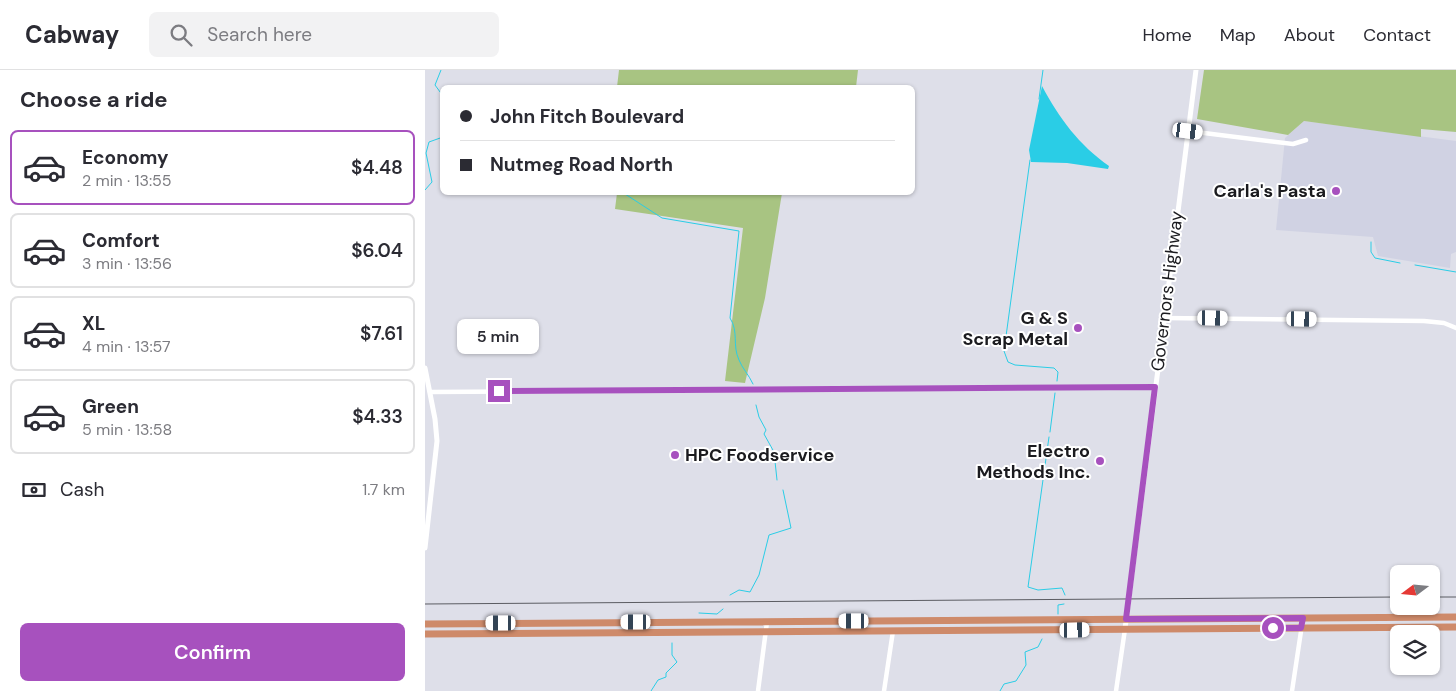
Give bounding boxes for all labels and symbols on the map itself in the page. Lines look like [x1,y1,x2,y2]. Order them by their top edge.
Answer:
car [1172,122,1203,140]
place label: Carla's Pasta [1213,179,1326,203]
marker: Carla's Pasta [1330,185,1342,197]
street label: Governors Highway [1145,210,1189,372]
place label: G & S Scrap Metal [962,306,1068,351]
car [1197,310,1228,326]
car [1286,311,1317,327]
callout: 5 min [458,318,540,354]
marker: G & S Scrap Metal [1072,322,1084,334]
route end [488,380,510,402]
place label: Electro Methods Inc. [976,439,1090,484]
place label: HPC Foodservice [685,443,835,467]
marker: HPC Foodservice [669,449,681,461]
marker: Electro Methods Inc. [1094,455,1106,467]
north arrow [1390,565,1440,615]
car [839,614,869,629]
car [621,615,651,630]
car [486,616,516,631]
route start [1262,617,1284,639]
car [1059,622,1090,638]

